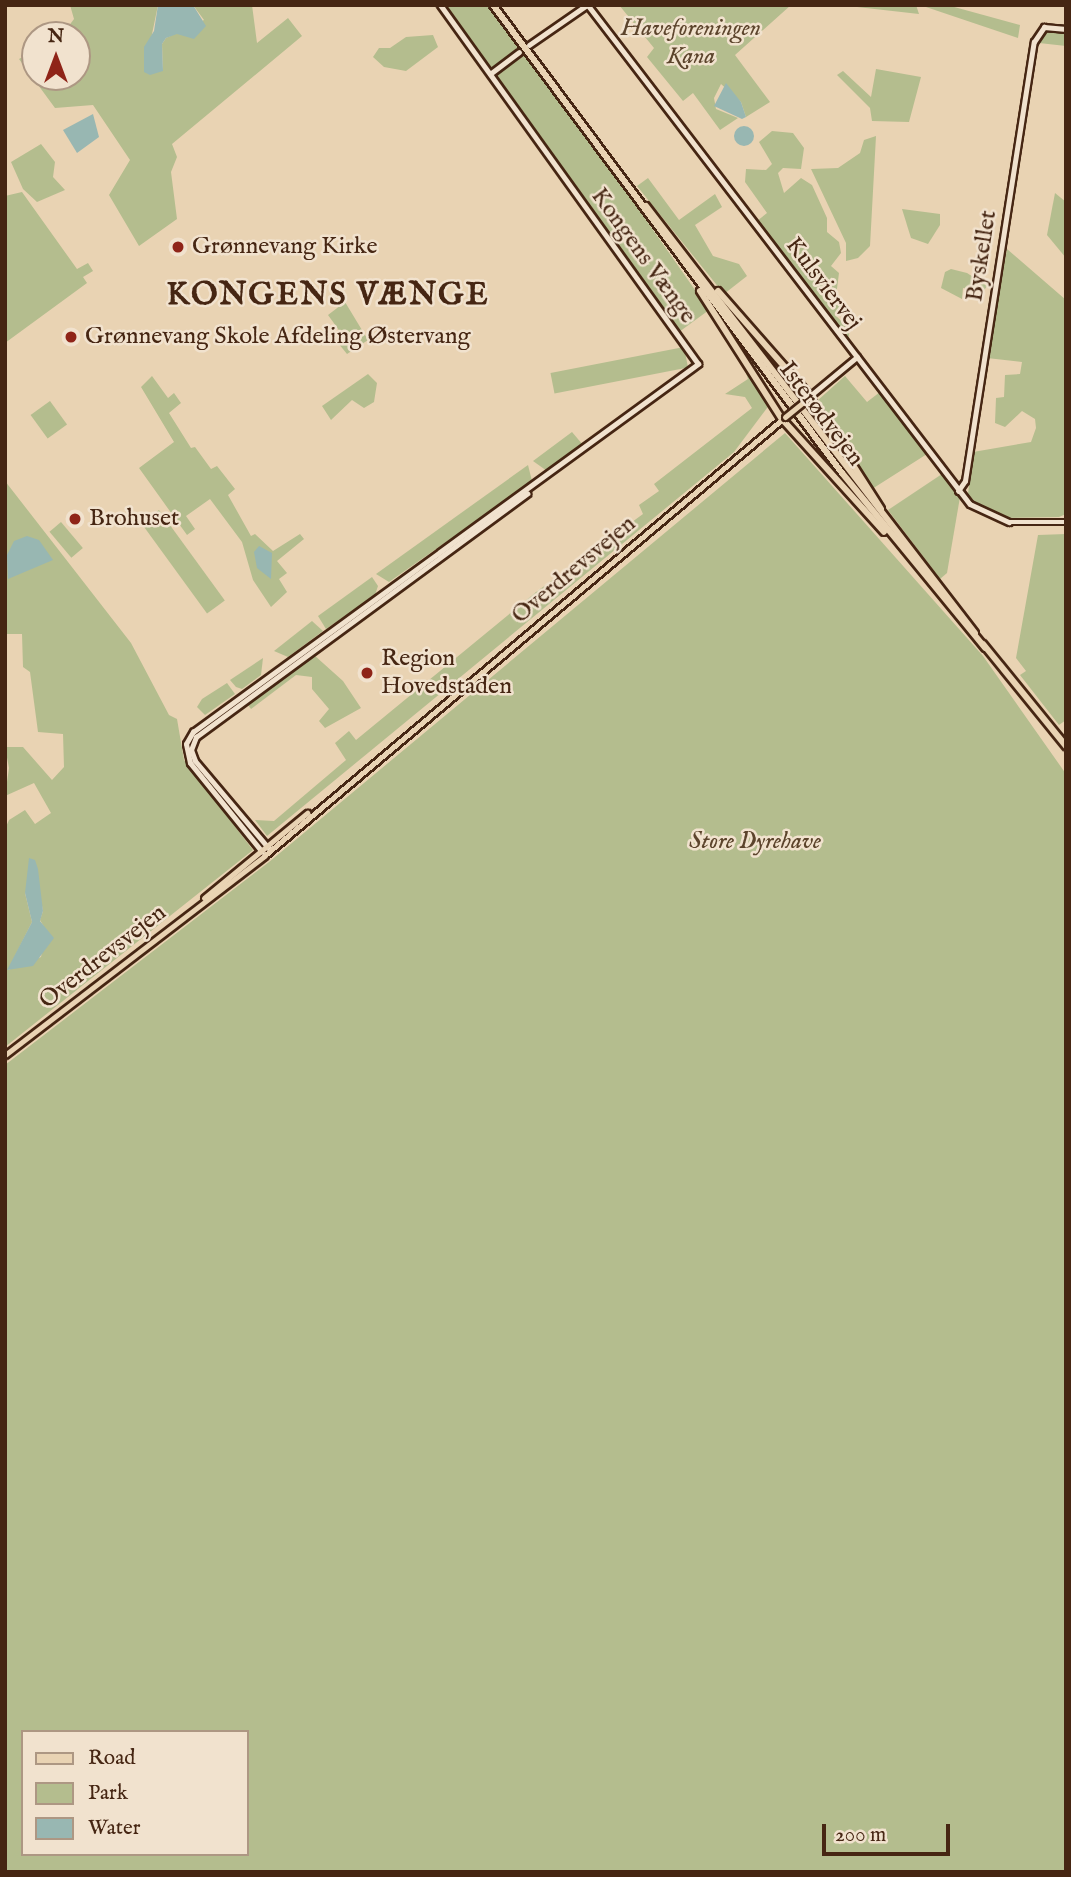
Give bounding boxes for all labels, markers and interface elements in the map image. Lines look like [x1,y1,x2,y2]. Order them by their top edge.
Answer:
park label: Haveforeningen Kana [621,15,761,71]
north arrow [21,21,91,91]
text: N [48,25,64,49]
street label: Kongens Vænge [584,183,702,329]
street label: Byskellet [961,208,1003,304]
street label: Kulsviervej [779,232,867,336]
place label: Grønnevang Kirke [192,233,378,261]
marker: Grønnevang Kirke [170,239,186,255]
district label: KONGENS VÆNGE [168,277,488,315]
place label: Grønnevang Skole Afdeling Østervang [85,323,471,351]
marker: Grønnevang Skole Afdeling Østervang [63,329,79,345]
street label: Isterødvejen [772,356,870,472]
place label: Brohuset [89,505,179,533]
street label: Overdrevsvejen [506,510,642,630]
marker: Brohuset [67,511,83,527]
place label: Region Hovedstaden [381,645,512,701]
marker: Region Hovedstaden [359,665,375,681]
park label: Store Dyrehave [689,828,821,856]
street label: Overdrevsvejen [34,899,172,1015]
legend [21,1730,248,1856]
text: Road [88,1745,135,1772]
text: Park [88,1780,128,1807]
scale bar [826,1811,954,1855]
text: Water [88,1815,140,1842]
text: 200 m [835,1822,886,1849]

